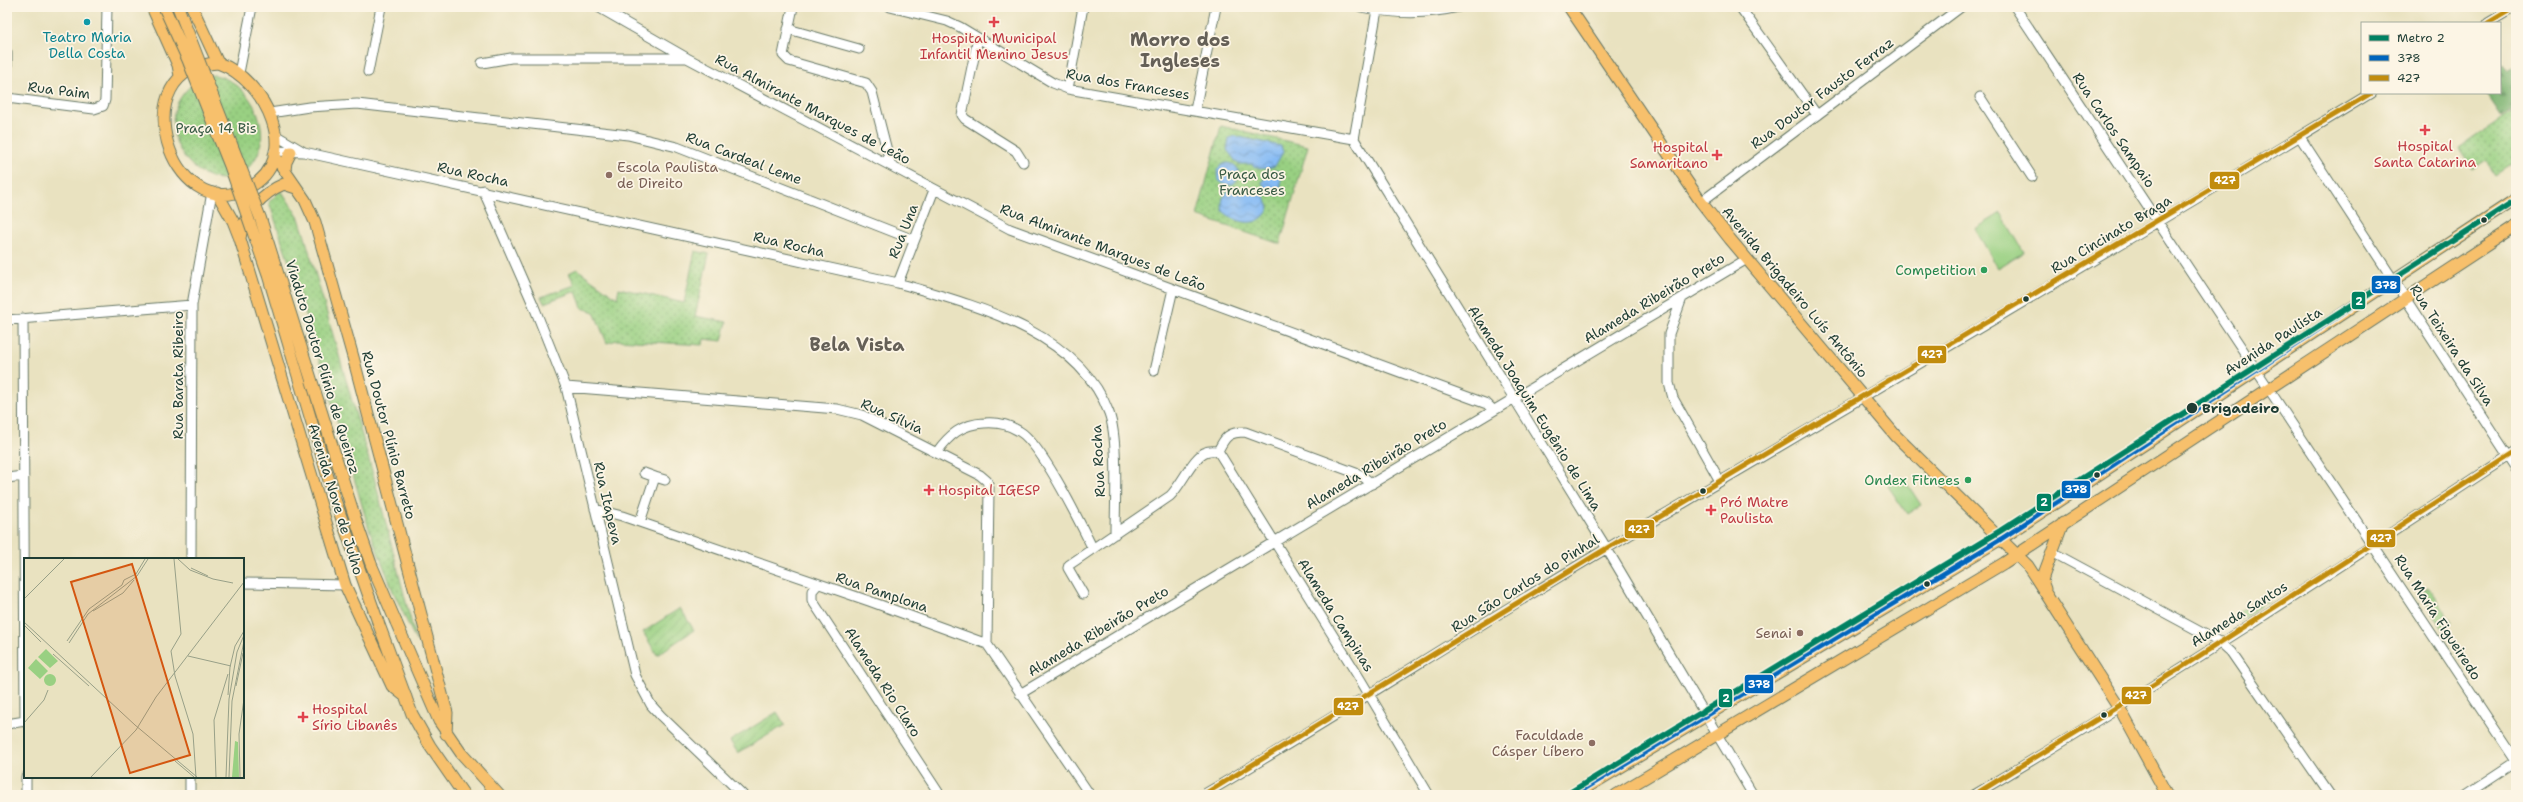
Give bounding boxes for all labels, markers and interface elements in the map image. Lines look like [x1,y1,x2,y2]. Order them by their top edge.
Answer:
marker: Hospital Municipal Infantil Menino Jesus [988,16,1000,28]
marker: Teatro Maria Della Costa [82,17,92,27]
legend [2361,22,2501,94]
place label: Teatro Maria Della Costa [43,28,132,62]
district label: Morro dos Ingleses [1130,28,1230,73]
place label: Hospital Municipal Infantil Menino Jesus [920,29,1068,63]
text: Metro 2 [2397,30,2445,46]
street label: Rua Doutor Fausto Ferraz [1747,33,1897,153]
street label: Rua Almirante Marques de Leão [712,50,914,168]
text: 378 [2397,50,2421,66]
street label: Rua dos Franceses [1065,64,1191,104]
street label: Rua Carlos Sampaio [2069,69,2159,191]
text: 427 [2397,70,2421,86]
street label: Rua Paim [27,77,91,103]
park label: Praça 14 Bis [175,119,257,137]
marker: Hospital Santa Catarina [2419,124,2431,136]
street label: Rua Cardeal Leme [683,128,805,188]
place label: Hospital Santa Catarina [2374,137,2476,171]
place label: Hospital Samaritano [1630,138,1709,172]
marker: Hospital Samaritano [1711,149,1723,161]
street label: Rua Rocha [436,158,511,190]
place label: Escola Paulista de Direito [617,158,718,192]
park label: Praça dos Franceses [1219,165,1285,199]
marker: Escola Paulista de Direito [604,170,614,180]
line badge: 427 [2209,171,2240,190]
text: 427 [2214,173,2236,188]
street label: Rua Cincinato Braga [2047,191,2175,277]
street label: Rua Almirante Marques de Leão [998,199,1208,295]
street label: Rua Una [884,201,922,261]
street label: Avenida Brigadeiro Luís Antônio [1718,203,1872,381]
unlabelled marker [2479,215,2489,225]
street label: Rua Rocha [752,227,827,261]
street label: Alameda Ribeirão Preto [1580,249,1728,347]
street label: Viaduto Doutor Plínio de Queiroz [282,258,364,476]
place label: Competition [1895,261,1976,279]
marker: Competition [1979,265,1989,275]
line badge: 378 [2371,275,2401,294]
text: 378 [2375,278,2398,293]
street label: Rua Teixeira da Silva [2406,281,2498,409]
line badge: 2 [2351,291,2366,310]
unlabelled marker [2021,294,2031,304]
text: 2 [2355,294,2363,309]
street label: Alameda Joaquim Eugênio de Lima [1464,302,1606,514]
street label: Avenida Paulista [2221,303,2325,379]
street label: Rua Barata Ribeiro [169,311,187,439]
district label: Bela Vista [810,333,905,357]
line badge: 427 [1917,345,1947,364]
text: 427 [1921,347,1943,362]
street label: Rua Doutor Plínio Barreto [358,349,420,521]
street label: Rua Sílvia [858,394,926,438]
place label: Brigadeiro [2202,399,2279,417]
marker: Brigadeiro [2185,401,2199,415]
street label: Alameda Ribeirão Preto [1302,415,1450,513]
street label: Avenida Nove de Julho [304,421,368,577]
street label: Rua Rocha [1087,424,1109,498]
street label: Rua Itapeva [590,460,626,546]
unlabelled marker [2092,470,2102,480]
place label: Ondex Fitnees [1864,471,1960,489]
marker: Ondex Fitnees [1963,475,1973,485]
line badge: 378 [2061,480,2091,499]
place label: Hospital IGESP [938,481,1040,499]
text: 378 [2065,482,2088,497]
marker: Hospital IGESP [923,484,935,496]
unlabelled marker [1698,486,1708,496]
place label: Pró Matre Paulista [1720,493,1789,527]
line badge: 2 [2036,493,2052,512]
text: 2 [2040,495,2048,510]
marker: Pró Matre Paulista [1705,504,1717,516]
line badge: 427 [1624,519,1655,539]
text: 427 [1628,522,1650,537]
line badge: 427 [2366,529,2396,548]
street label: Rua São Carlos do Pinhal [1448,530,1603,636]
text: 427 [2370,531,2392,546]
street label: Rua Maria Figueiredo [2391,551,2485,683]
street label: Alameda Campinas [1294,555,1378,675]
inset map [24,558,244,778]
street label: Rua Pamplona [833,568,931,616]
street label: Alameda Santos [2187,577,2291,651]
unlabelled marker [1922,579,1932,589]
street label: Alameda Ribeirão Preto [1024,582,1172,680]
street label: Alameda Rio Claro [841,624,925,740]
place label: Senai [1755,624,1792,642]
marker: Senai [1795,628,1805,638]
line badge: 378 [1744,674,1774,694]
text: 378 [1748,677,1771,692]
line badge: 427 [2121,686,2152,705]
line badge: 2 [1718,688,1733,708]
text: 427 [2125,688,2147,703]
text: 2 [1722,691,1730,706]
line badge: 427 [1333,697,1364,716]
text: 427 [1337,699,1359,714]
place label: Hospital Sírio Libanês [312,700,398,734]
unlabelled marker [2099,710,2109,720]
marker: Hospital Sírio Libanês [297,711,309,723]
place label: Faculdade Cásper Líbero [1492,726,1584,760]
marker: Faculdade Cásper Líbero [1587,738,1597,748]

